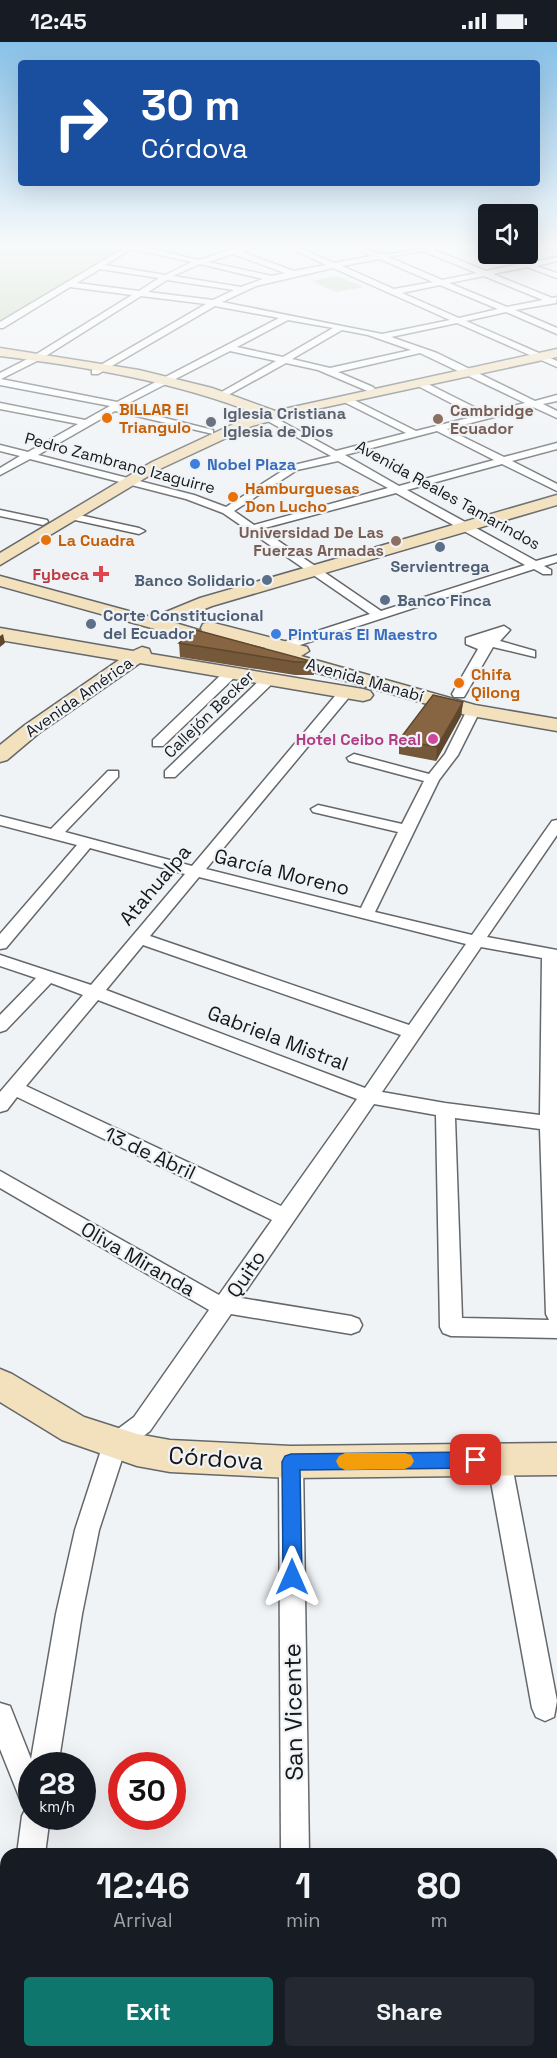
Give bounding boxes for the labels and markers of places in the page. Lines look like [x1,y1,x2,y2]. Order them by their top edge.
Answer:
place label: BILLAR El Triangulo [119,399,191,438]
place label: Cambridge Ecuador [450,400,534,439]
place label: Iglesia Cristiana Iglesia de Dios [223,403,346,442]
marker: BILLAR El Triangulo [100,411,114,425]
marker: Cambridge Ecuador [431,412,445,426]
marker: Iglesia Cristiana Iglesia de Dios [204,415,218,429]
place label: Nobel Plaza [207,454,296,475]
marker: Nobel Plaza [188,457,202,471]
place label: Hamburguesas Don Lucho [245,478,360,517]
marker: Hamburguesas Don Lucho [226,490,240,504]
place label: Universidad De Las Fuerzas Armadas [239,522,384,561]
place label: La Cuadra [58,530,135,551]
marker: La Cuadra [39,533,53,547]
marker: Universidad De Las Fuerzas Armadas [389,534,403,548]
marker: Servientrega [433,540,447,554]
place label: Servientrega [390,556,490,577]
place label: Fybeca [33,564,89,585]
marker: Fybeca [94,567,108,581]
place label: Banco Solidario [134,570,255,591]
marker: Banco Solidario [260,573,274,587]
place label: Banco Finca [397,590,491,611]
marker: Banco Finca [378,593,392,607]
place label: Corte Constitucional del Ecuador [103,605,263,644]
marker: Corte Constitucional del Ecuador [84,617,98,631]
place label: Pinturas El Maestro [288,624,438,645]
marker: Pinturas El Maestro [269,627,283,641]
place label: Chifa Qilong [471,664,520,703]
marker: Chifa Qilong [452,676,466,690]
place label: Hotel Ceibo Real [296,729,421,750]
marker: Hotel Ceibo Real [426,732,440,746]
pin [450,1434,501,1485]

